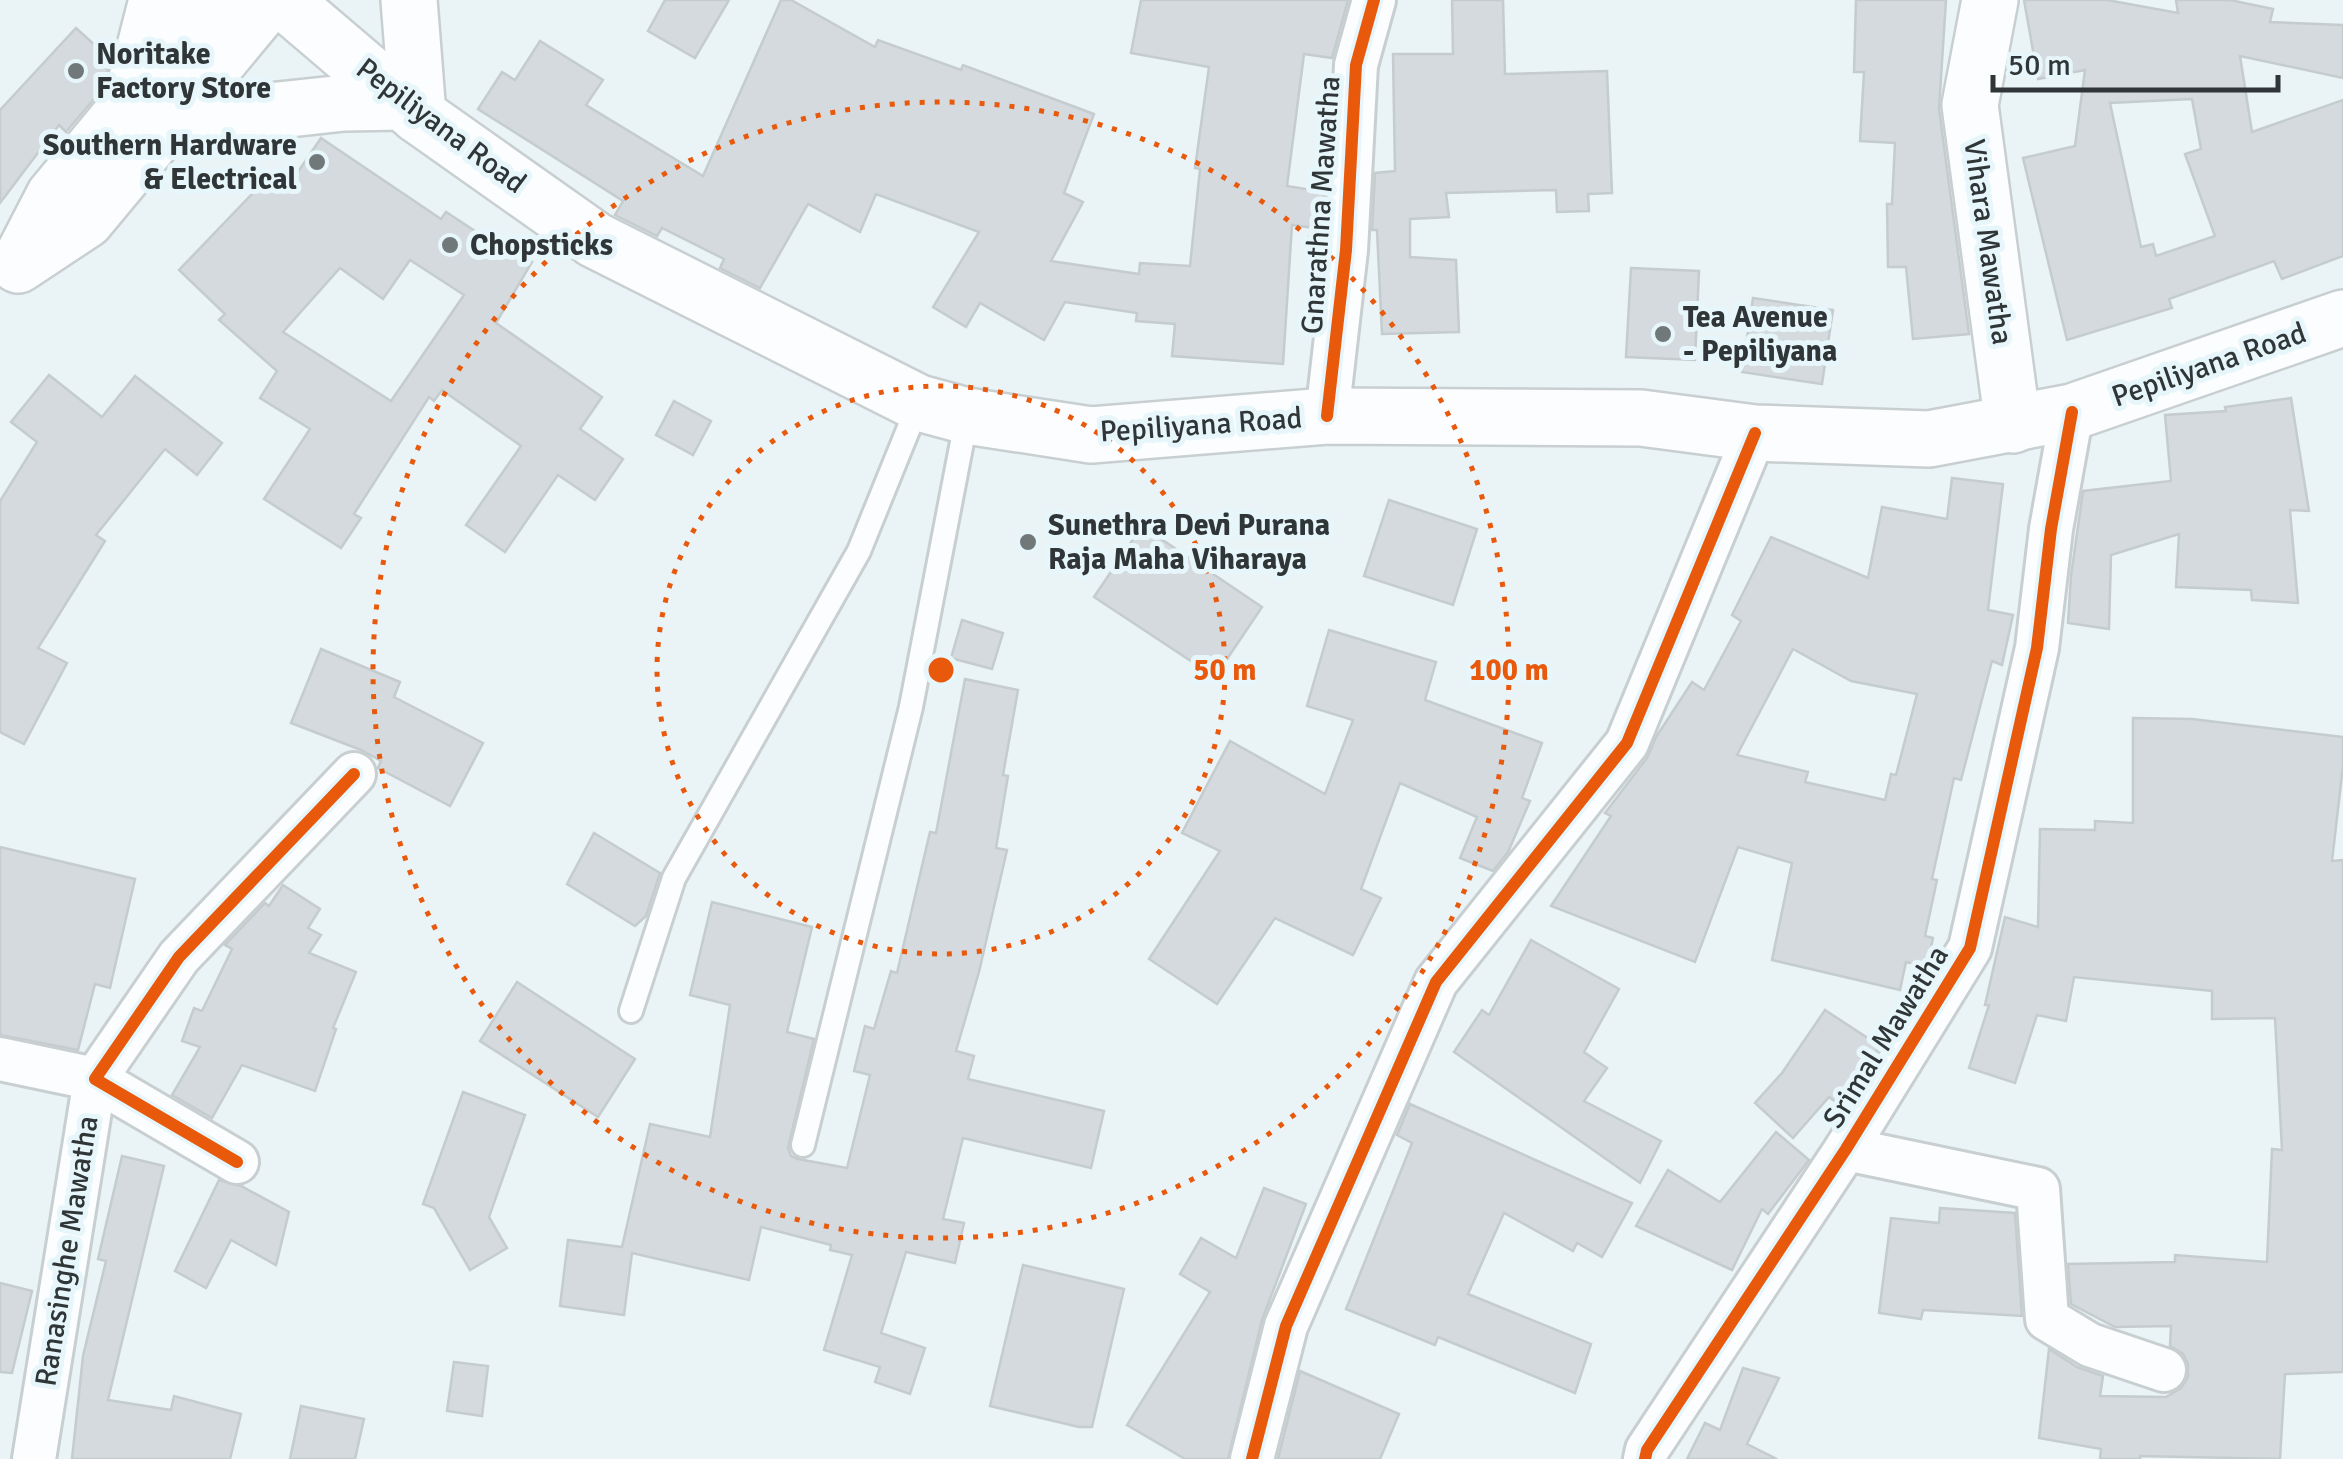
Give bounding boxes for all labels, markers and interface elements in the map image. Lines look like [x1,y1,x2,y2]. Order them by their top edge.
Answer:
scale bar [1993,30,2278,92]
place label: Noritake Factory Store [96,36,271,107]
text: 50 m [2008,47,2071,84]
street label: Pepiliyana Road [349,50,533,202]
marker: Noritake Factory Store [65,60,87,82]
street label: Gnarathna Mawatha [1294,75,1348,335]
place label: Southern Hardware & Electrical [43,127,297,198]
street label: Vihara Mawatha [1955,137,2021,347]
marker: Southern Hardware & Electrical [306,151,328,173]
place label: Chopsticks [470,227,613,264]
marker: Chopsticks [439,234,461,256]
place label: Tea Avenue - Pepiliyana [1683,299,1837,370]
street label: Pepiliyana Road [2107,314,2311,416]
marker: Tea Avenue - Pepiliyana [1652,323,1674,345]
street label: Pepiliyana Road [1098,399,1304,451]
place label: Sunethra Devi Purana Raja Maha Viharaya [1048,507,1330,578]
marker: Sunethra Devi Purana Raja Maha Viharaya [1017,531,1039,553]
centre of rings [923,652,959,688]
text: 50 m [1193,652,1257,689]
text: 100 m [1469,652,1549,689]
street label: Srimal Mawatha [1815,939,1957,1135]
street label: Ranasinghe Mawatha [27,1113,107,1389]

